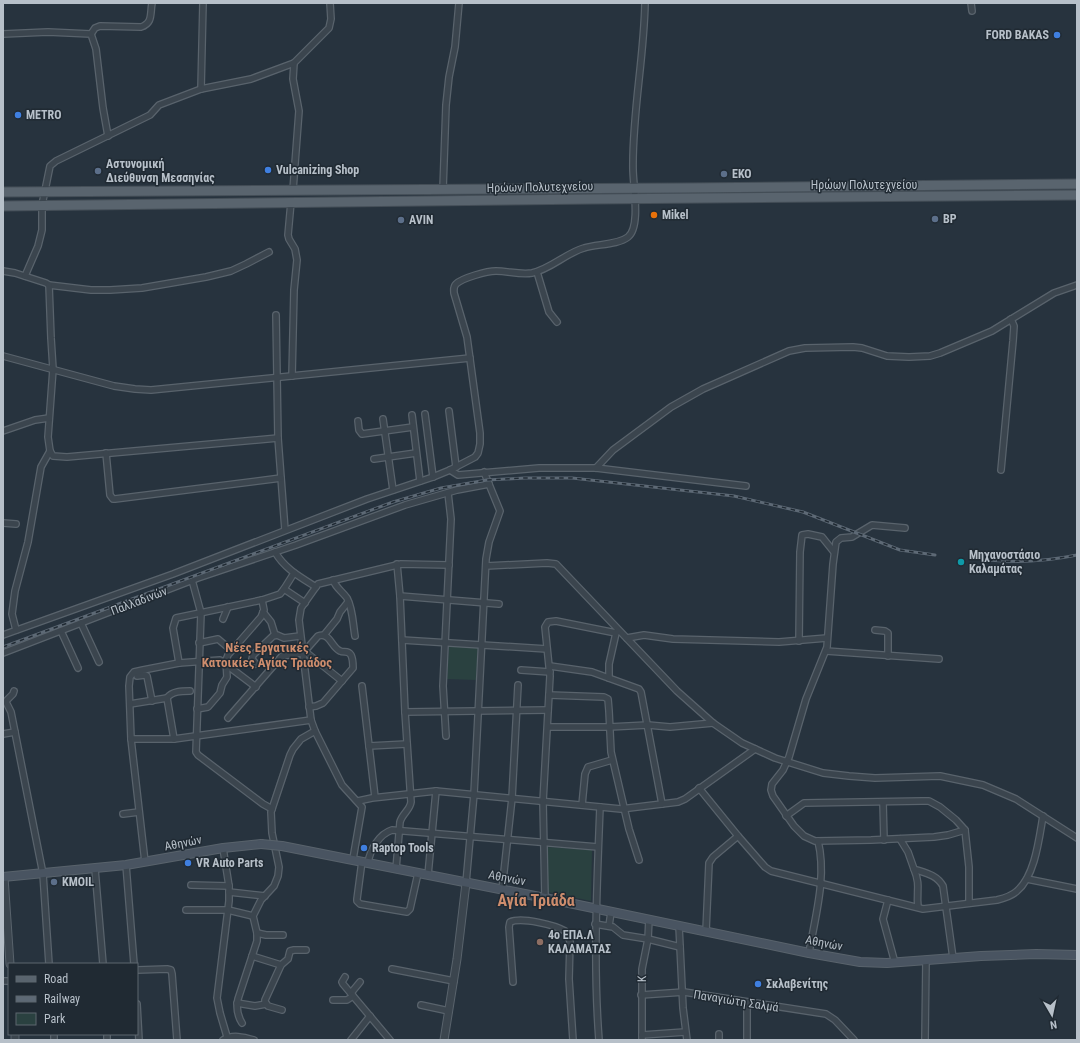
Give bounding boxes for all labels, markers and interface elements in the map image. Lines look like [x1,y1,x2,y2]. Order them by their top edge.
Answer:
place label: FORD BAKAS [986,28,1050,42]
marker: FORD BAKAS [1052,30,1062,40]
place label: METRO [26,108,62,122]
marker: METRO [13,110,23,120]
place label: Αστυνομική Διεύθυνση Μεσσηνίας [106,157,215,185]
place label: Vulcanizing Shop [276,163,359,177]
marker: Vulcanizing Shop [263,165,273,175]
marker: Αστυνομική Διεύθυνση Μεσσηνίας [93,166,103,176]
place label: EKO [732,167,752,181]
marker: EKO [719,169,729,179]
street label: Ηρώων Πολυτεχνείου [811,178,918,192]
street label: Ηρώων Πολυτεχνείου [487,179,594,195]
place label: Mikel [662,208,689,222]
marker: Mikel [649,210,659,220]
place label: BP [943,212,957,226]
place label: AVIN [409,213,433,227]
marker: BP [930,214,940,224]
marker: AVIN [396,215,406,225]
place label: Μηχανοστάσιο Καλαμάτας [969,548,1040,576]
marker: Μηχανοστάσιο Καλαμάτας [956,557,966,567]
street label: Παλλαδινών [109,584,169,618]
district label: Νέες Εργατικές Κατοικίες Αγίας Τριάδος [202,640,332,670]
street label: Αθηνών [163,833,203,853]
place label: Raptop Tools [372,841,434,855]
marker: Raptop Tools [359,843,369,853]
place label: VR Auto Parts [196,856,264,870]
marker: VR Auto Parts [183,858,193,868]
street label: Αθηνών [487,868,527,888]
place label: KMOIL [62,875,94,889]
marker: KMOIL [49,877,59,887]
district label: Αγία Τριάδα [497,891,575,910]
place label: 4ο ΕΠΑ.Λ ΚΑΛΑΜΑΤΑΣ [548,928,611,956]
street label: Αθηνών [804,933,844,953]
marker: 4ο ΕΠΑ.Λ ΚΑΛΑΜΑΤΑΣ [535,937,545,947]
legend [8,963,138,1035]
text: Road [44,972,68,986]
street label: Κ [635,975,649,982]
place label: Σκλαβενίτης [766,977,829,991]
marker: Σκλαβενίτης [753,979,763,989]
street label: Παναγιώτη Σαλμά [692,987,780,1015]
text: Railway [44,992,80,1006]
north arrow [1032,995,1072,1035]
text: Park [44,1012,66,1026]
text: N [1049,1017,1058,1031]

